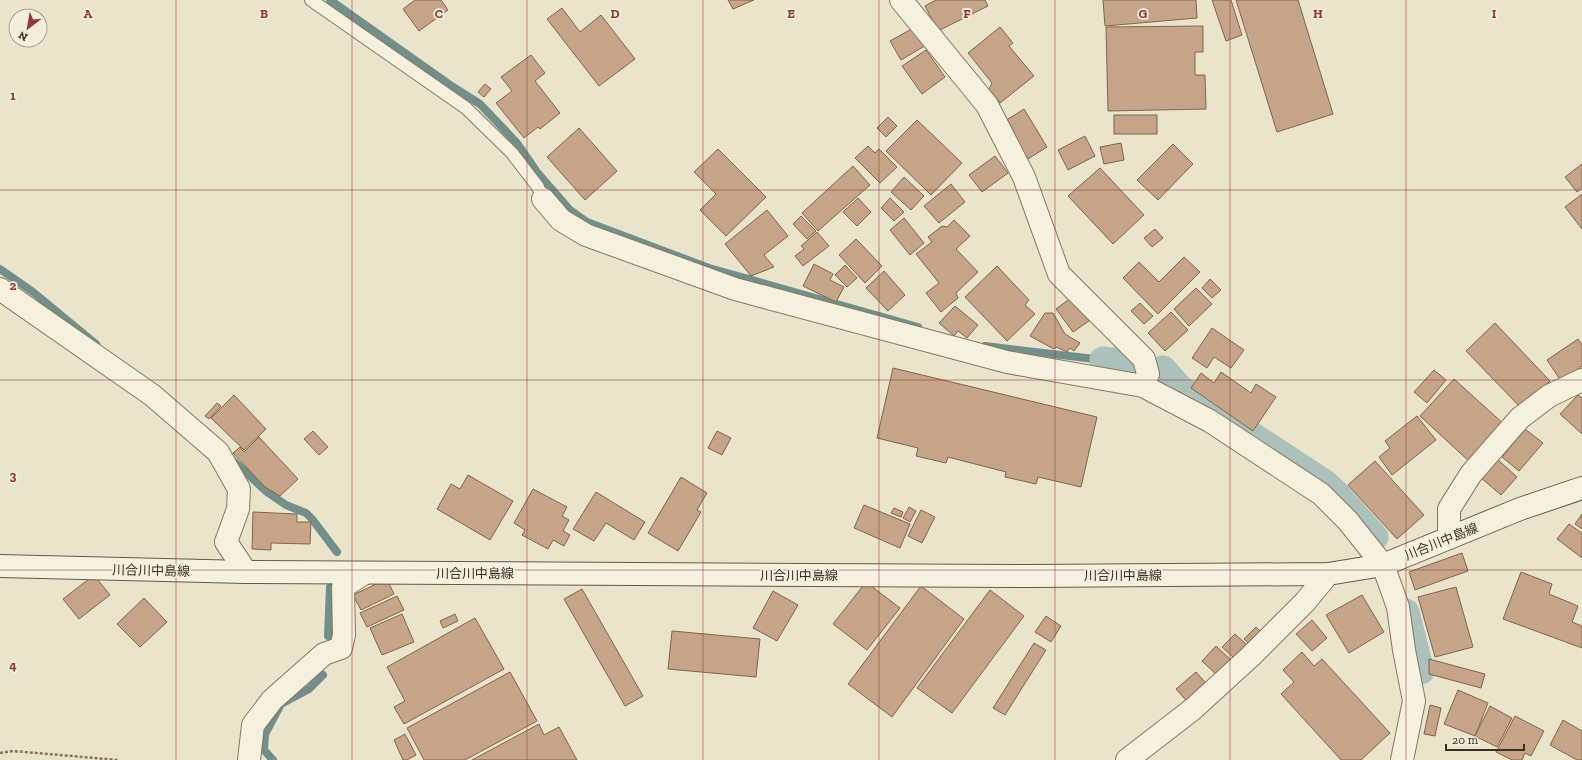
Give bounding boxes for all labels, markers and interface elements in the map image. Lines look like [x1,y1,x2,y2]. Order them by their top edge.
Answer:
text: A [84,6,93,21]
text: B [260,6,268,21]
text: C [435,6,443,21]
text: D [610,6,620,21]
text: E [787,6,795,21]
text: F [963,6,971,21]
text: G [1139,6,1148,21]
text: H [1313,6,1323,21]
text: I [1492,6,1497,21]
north arrow [8,8,48,48]
text: N [16,28,30,44]
text: 1 [10,88,16,103]
text: 2 [10,278,17,293]
text: 3 [10,468,17,483]
street label: 川合川中島線 [1402,520,1480,563]
street label: 川合川中島線 [112,562,190,579]
street label: 川合川中島線 [436,566,514,581]
street label: 川合川中島線 [760,568,838,583]
street label: 川合川中島線 [1084,568,1162,583]
text: 4 [9,658,17,673]
scale bar [1446,726,1524,752]
text: 20 m [1452,733,1479,747]

